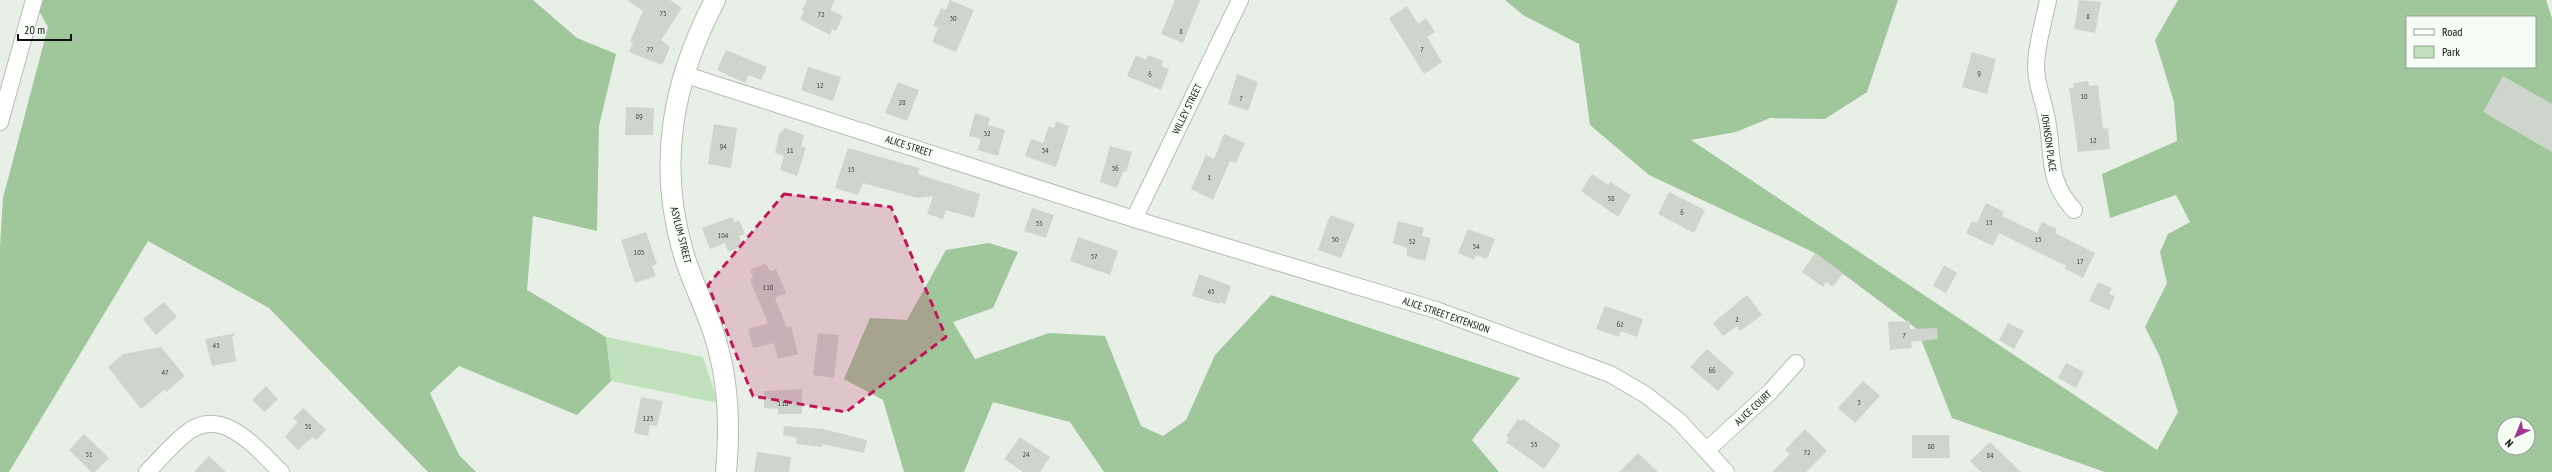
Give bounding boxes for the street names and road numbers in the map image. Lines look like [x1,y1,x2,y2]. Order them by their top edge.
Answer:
street label: WILLEY STREET [1169,81,1205,136]
street label: JOHNSON PLACE [2038,112,2059,173]
street label: ALICE STREET [884,132,935,160]
street label: ASYLUM STREET [668,205,694,265]
street label: ALICE STREET EXTENSION [1401,294,1491,336]
street label: ALICE COURT [1732,387,1775,428]

